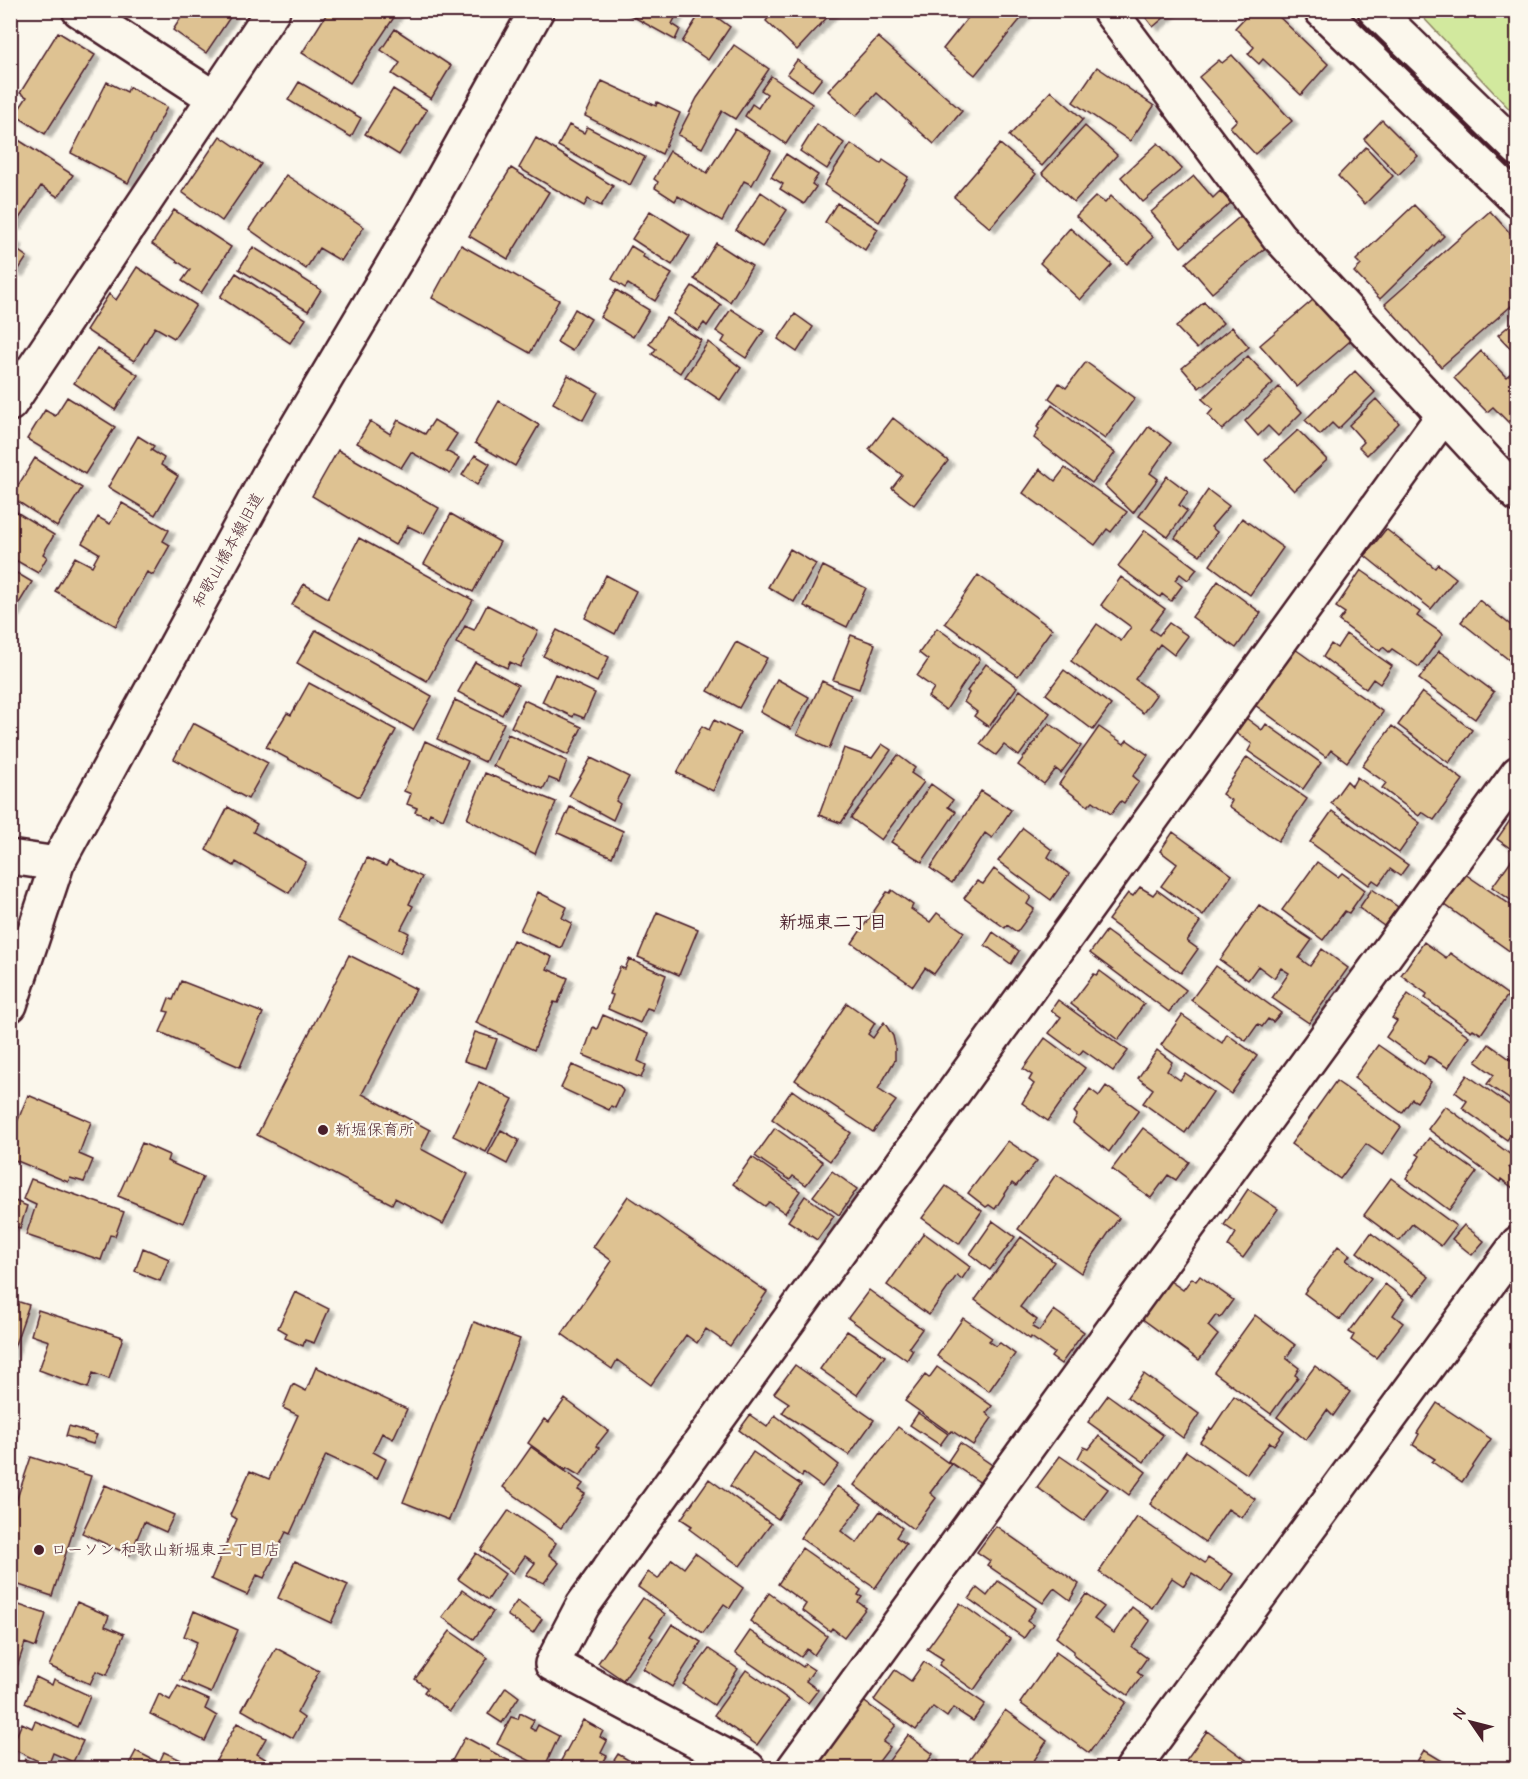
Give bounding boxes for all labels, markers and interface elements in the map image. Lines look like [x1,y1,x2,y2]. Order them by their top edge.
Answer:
street label: 和歌山橋本線旧道 [189,490,267,610]
district label: 新堀東二丁目 [779,912,887,933]
place label: 新堀保育所 [335,1121,415,1139]
marker: 新堀保育所 [316,1123,330,1137]
place label: ローソン 和歌山新堀東二丁目店 [51,1541,280,1559]
marker: ローソン 和歌山新堀東二丁目店 [32,1543,46,1557]
north arrow [1441,1692,1501,1752]
text: N [1449,1705,1470,1723]

